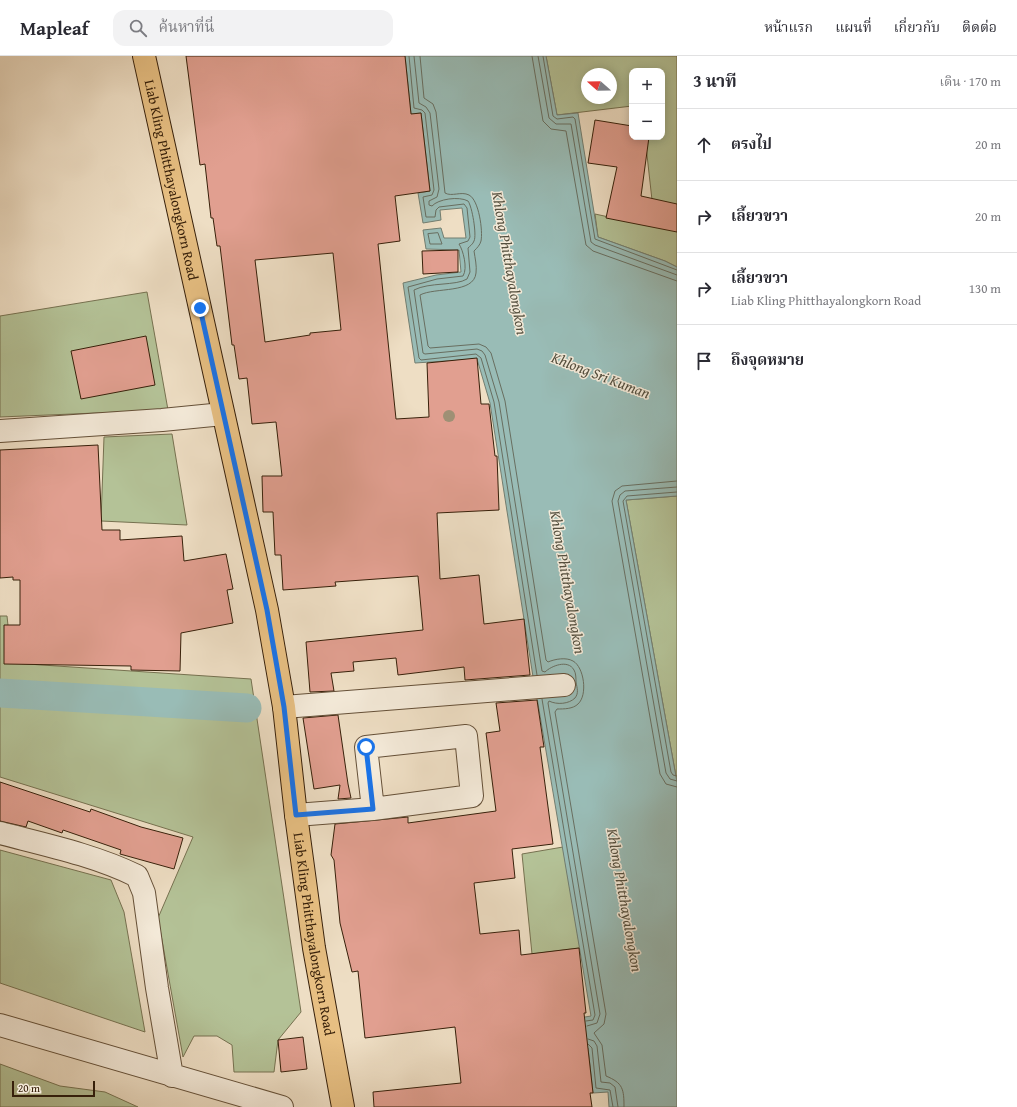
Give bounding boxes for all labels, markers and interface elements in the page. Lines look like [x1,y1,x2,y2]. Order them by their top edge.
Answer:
search box [113,10,393,46]
text: Mapleaf [20,14,89,42]
text: ค้นหาที่นี่ [159,16,214,37]
icon: search [127,17,149,39]
text: หน้าแรก [764,17,813,37]
text: แผนที่ [835,17,872,37]
text: เกี่ยวกับ [894,17,940,37]
text: ติดต่อ [962,17,997,37]
north arrow [581,68,617,104]
map controls [629,68,665,140]
button: + [629,68,665,104]
text: 3 นาที [693,68,737,93]
text: เดิน · 170 m [940,72,1001,91]
street label: Liab Kling Phitthayalongkorn Road [140,78,204,283]
button: − [629,104,665,140]
text: ตรงไป [731,133,772,154]
icon: ahead [693,134,715,156]
text: 20 m [975,135,1001,154]
water label: Khlong Phitthayalongkon [487,189,533,337]
text: เลี้ยวขวา [731,205,788,226]
icon: right [693,206,715,228]
text: 20 m [975,207,1001,226]
text: เลี้ยวขวา [731,267,788,288]
icon: right [693,278,715,300]
text: 130 m [969,279,1001,298]
text: Liab Kling Phitthayalongkorn Road [731,291,921,310]
route end [191,299,209,317]
water label: Khlong Sri Kuman [548,346,654,404]
text: ถึงจุดหมาย [731,349,804,370]
icon: arrive [693,350,715,372]
water label: Khlong Phitthayalongkon [545,508,591,656]
route start [357,738,375,756]
water label: Khlong Phitthayalongkon [602,826,648,974]
street label: Liab Kling Phitthayalongkorn Road [288,831,340,1038]
scale bar [12,1079,95,1098]
text: 20 m [18,1080,40,1096]

